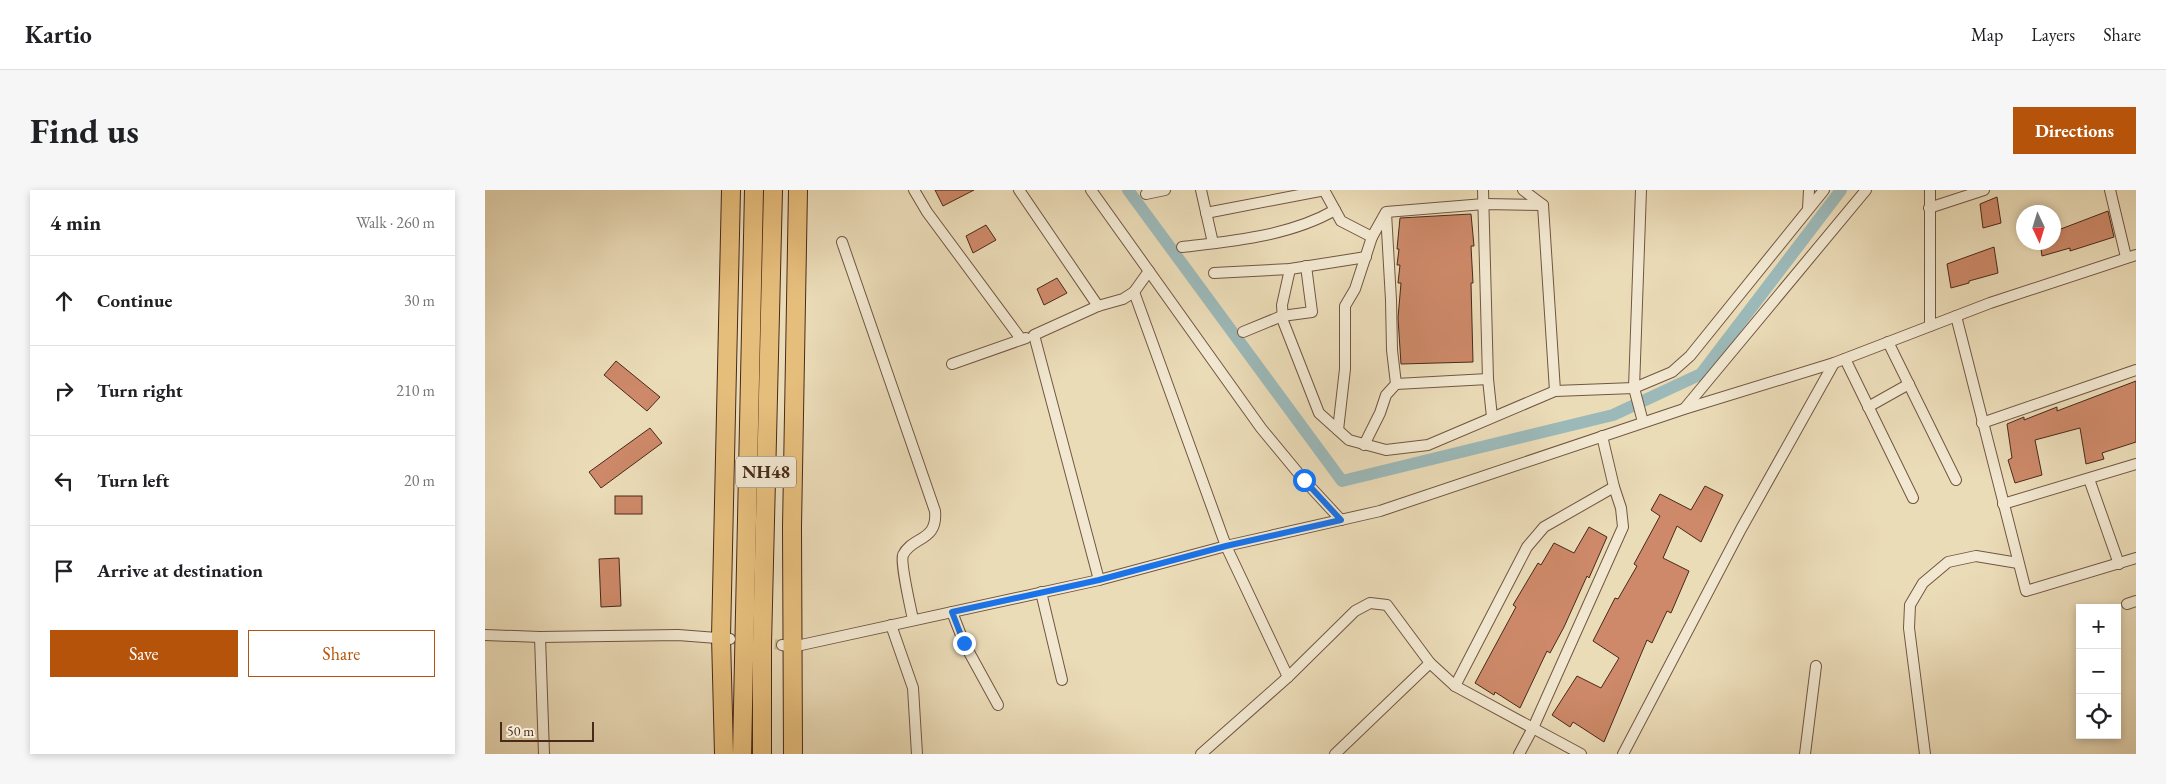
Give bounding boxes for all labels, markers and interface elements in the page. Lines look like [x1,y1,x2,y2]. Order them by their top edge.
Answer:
text: Kartio [25,19,92,50]
text: Map [1971,23,2003,46]
text: Layers [2031,23,2075,46]
text: Share [2103,23,2141,46]
button: Directions [2013,107,2136,154]
text: Find us [30,108,139,153]
north arrow [2016,205,2061,250]
text: 4 min [50,209,101,236]
text: Walk · 260 m [356,212,435,233]
icon: ahead [50,287,78,315]
text: Continue [97,288,172,313]
text: 30 m [404,290,435,311]
icon: right [50,377,78,405]
text: Turn right [97,378,183,403]
text: 210 m [396,380,435,401]
road number: NH48 [736,456,796,488]
icon: left [50,467,78,495]
text: Turn left [97,468,169,493]
route start [1293,469,1316,492]
text: 20 m [404,470,435,491]
icon: arrive [50,557,78,585]
text: Arrive at destination [97,558,263,583]
map controls [2076,604,2121,739]
button: + [2076,604,2121,649]
button: Save [50,630,238,677]
button: Share [248,630,435,677]
route end [953,632,976,655]
button: − [2076,649,2121,694]
button: locate [2076,694,2121,739]
scale bar [500,719,594,742]
text: 50 m [507,722,534,740]

